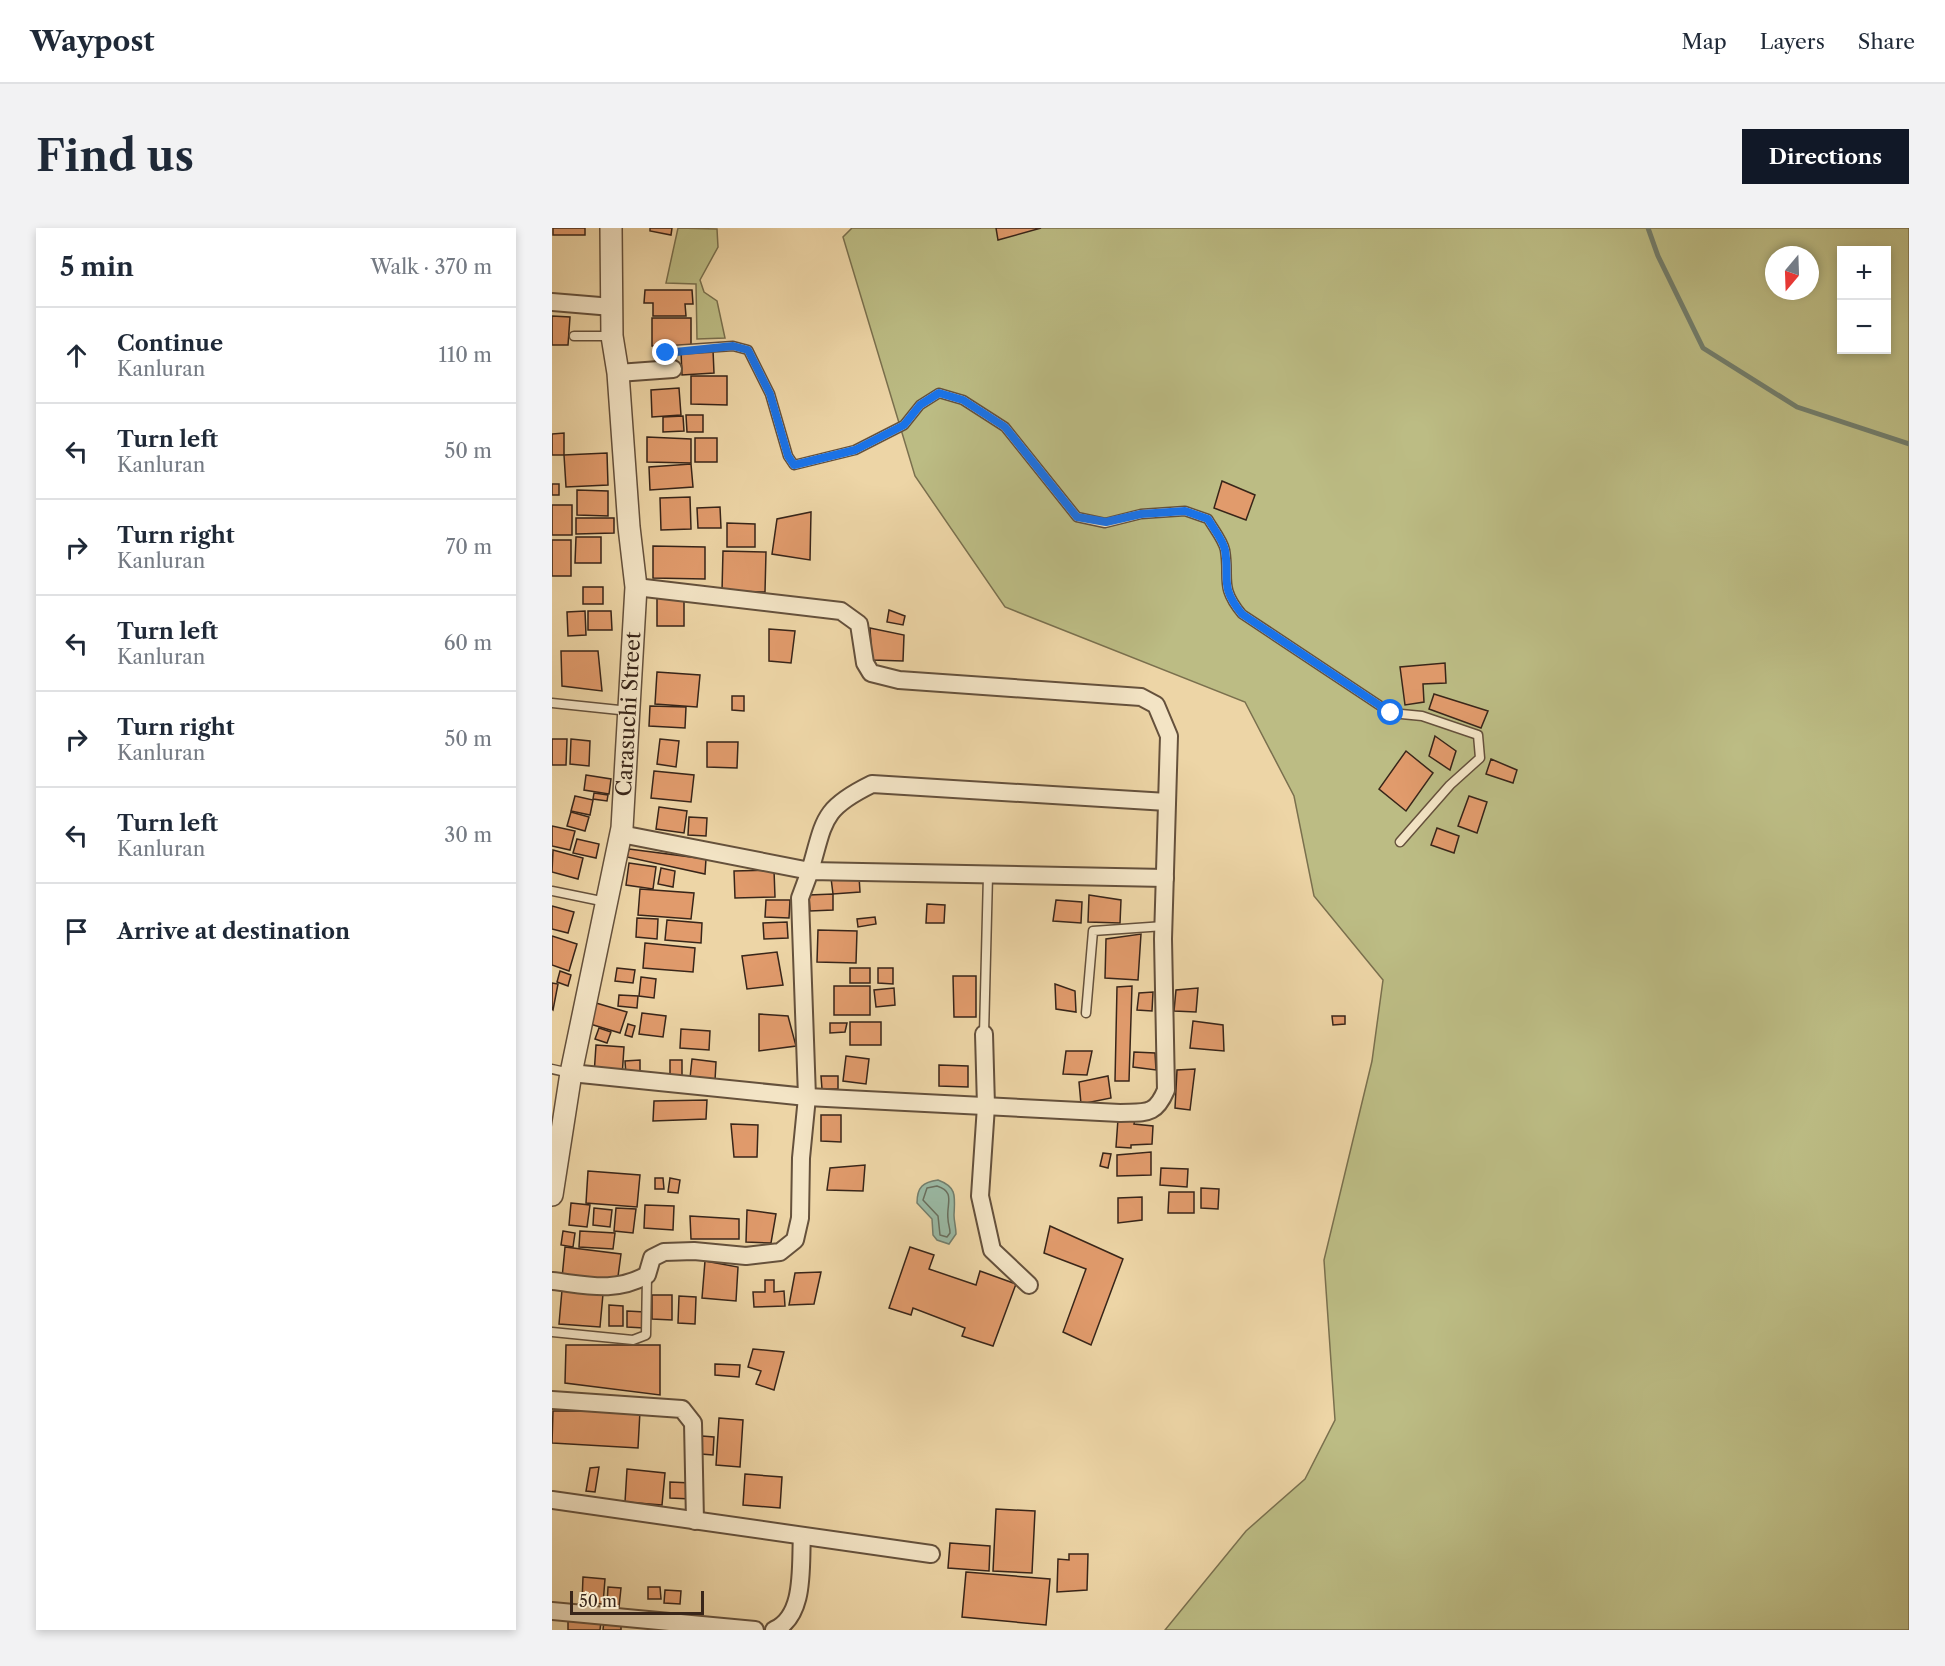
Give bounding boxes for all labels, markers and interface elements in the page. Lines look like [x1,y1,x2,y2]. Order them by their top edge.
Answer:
text: Waypost [30,24,154,58]
text: Map [1682,29,1727,54]
text: Layers [1760,29,1825,54]
text: Share [1858,29,1915,54]
button: Directions [1742,129,1909,184]
text: Find us [36,130,194,182]
north arrow [1765,246,1819,300]
map controls [1837,246,1891,354]
button: + [1837,246,1891,300]
text: 5 min [60,251,134,283]
text: Walk · 370 m [370,255,492,279]
button: − [1837,300,1891,354]
text: Continue [117,330,223,357]
icon: ahead [60,339,93,372]
route end [652,339,678,365]
text: 110 m [439,343,492,367]
text: Kanluran [117,357,205,381]
text: Turn left [117,426,218,453]
icon: left [60,435,93,468]
text: 50 m [445,439,492,463]
text: Kanluran [117,453,205,477]
text: Turn right [117,522,235,549]
icon: right [60,531,93,564]
text: 70 m [446,535,492,559]
text: Kanluran [117,549,205,573]
text: Turn left [117,618,218,645]
icon: left [60,627,93,660]
street label: Carasuchi Street [611,630,645,797]
text: 60 m [444,631,492,655]
text: Kanluran [117,645,205,669]
route start [1377,699,1403,725]
text: Turn right [117,714,235,741]
icon: right [60,723,93,756]
text: 50 m [445,727,492,751]
text: Kanluran [117,741,205,765]
text: Turn left [117,810,218,837]
icon: left [60,819,93,852]
text: 30 m [444,823,492,847]
text: Kanluran [117,837,205,861]
icon: arrive [60,915,93,948]
text: Arrive at destination [117,918,350,945]
scale bar [570,1588,704,1616]
text: 50 m [579,1591,617,1611]

